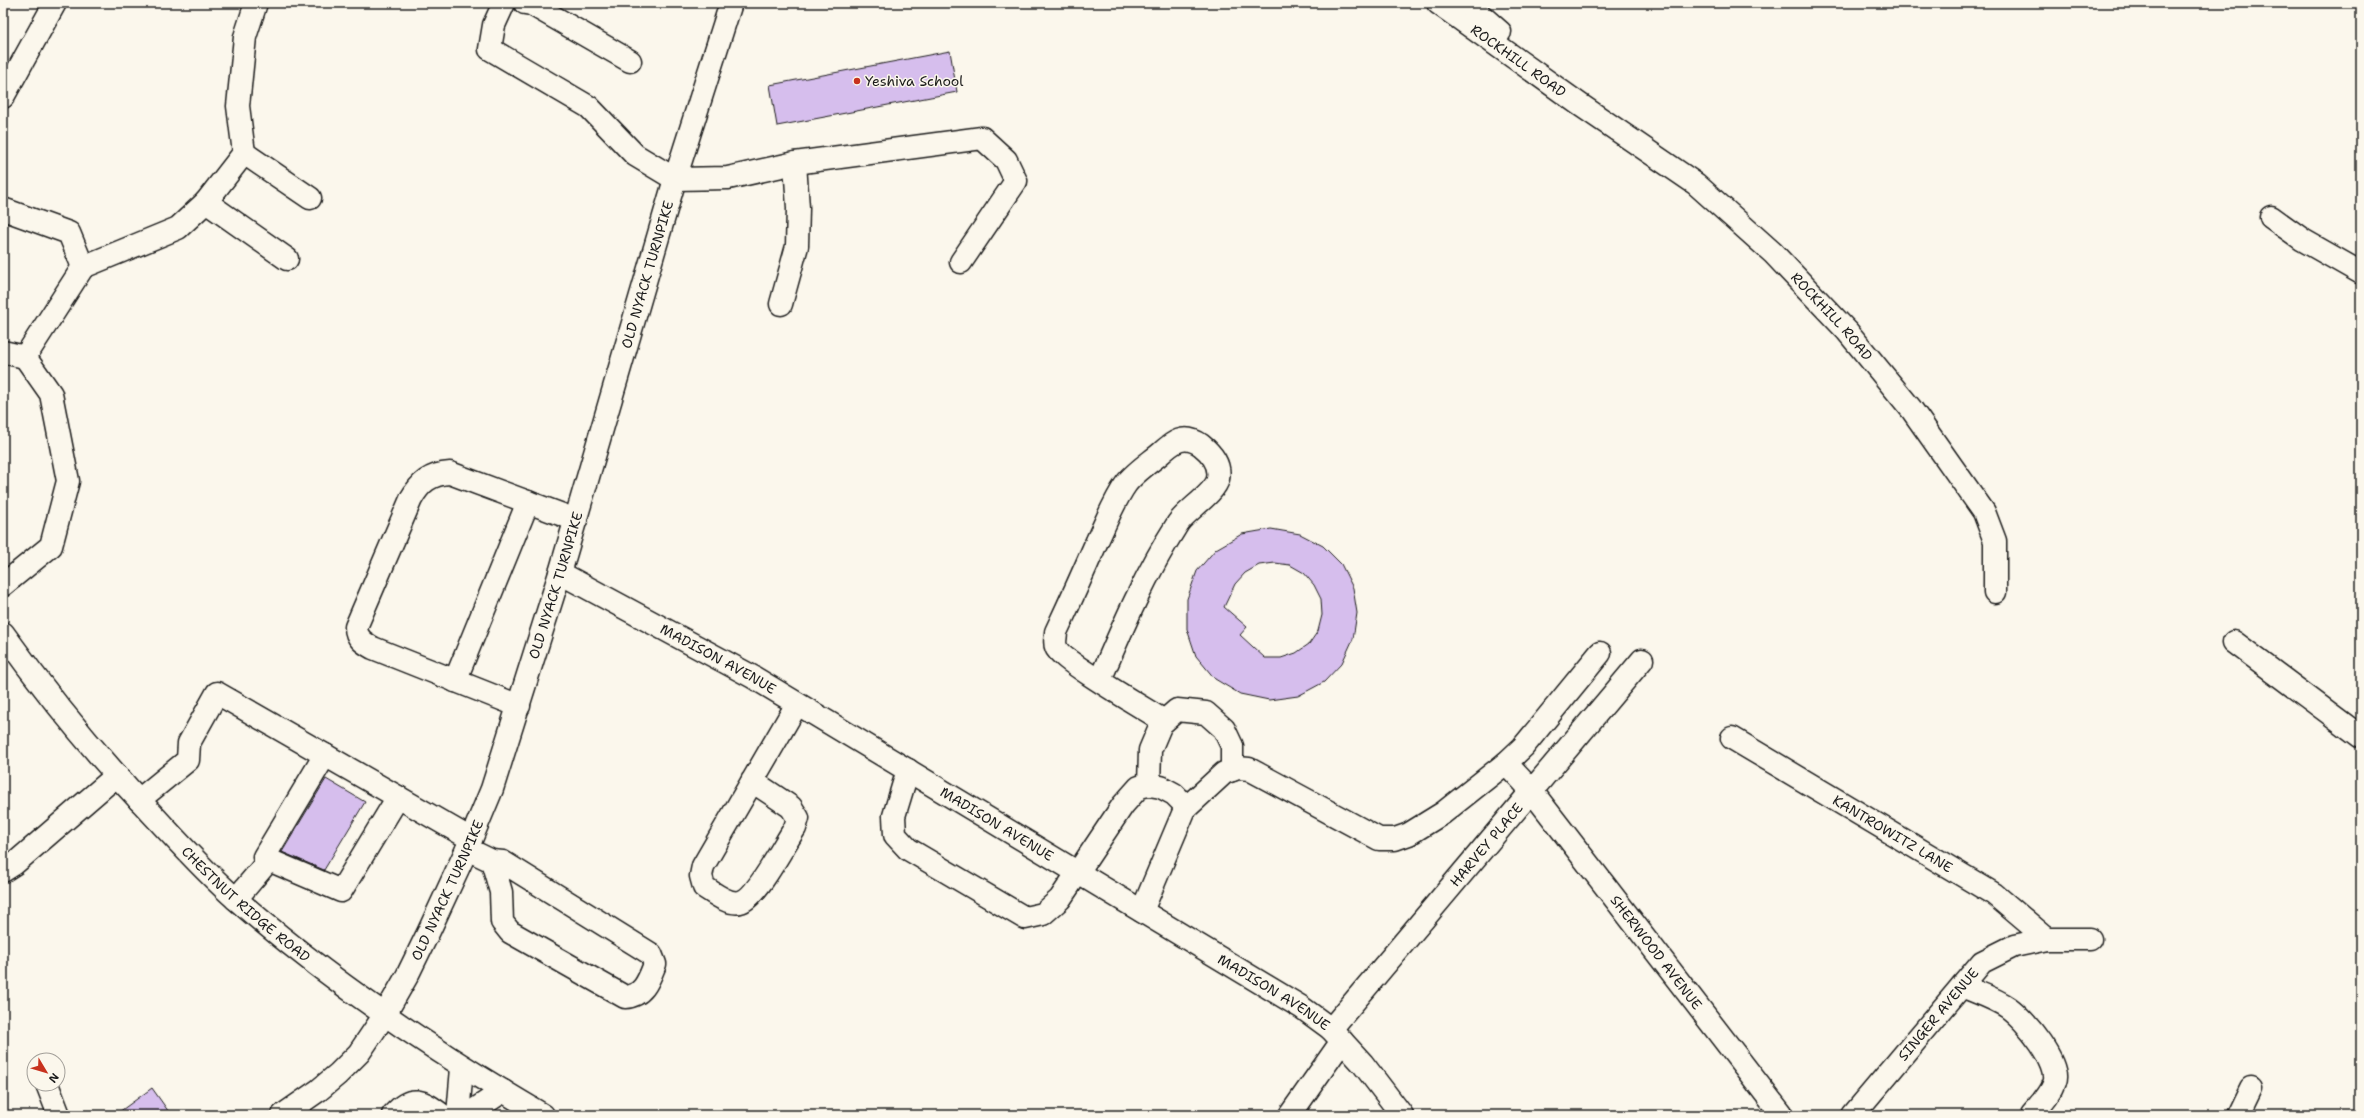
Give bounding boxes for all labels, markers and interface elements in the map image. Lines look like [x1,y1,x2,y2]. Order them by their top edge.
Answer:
street label: ROCKHILL ROAD [1467,20,1570,101]
place label: Yeshiva School [865,72,964,90]
marker: Yeshiva School [852,76,862,86]
street label: OLD NYACK TURNPIKE [617,198,677,351]
street label: ROCKHILL ROAD [1787,268,1876,364]
street label: OLD NYACK TURNPIKE [524,509,587,661]
street label: MADISON AVENUE [657,620,780,698]
street label: MADISON AVENUE [937,783,1057,865]
street label: KANTROWITZ LANE [1829,791,1956,876]
street label: HARVEY PLACE [1446,799,1527,890]
street label: OLD NYACK TURNPIKE [407,817,487,964]
street label: CHESTNUT RIDGE ROAD [178,842,314,966]
street label: SHERWOOD AVENUE [1607,892,1706,1013]
street label: MADISON AVENUE [1214,950,1334,1034]
street label: SINGER AVENUE [1894,964,1983,1064]
north arrow [26,1052,66,1092]
text: N [45,1070,62,1086]

